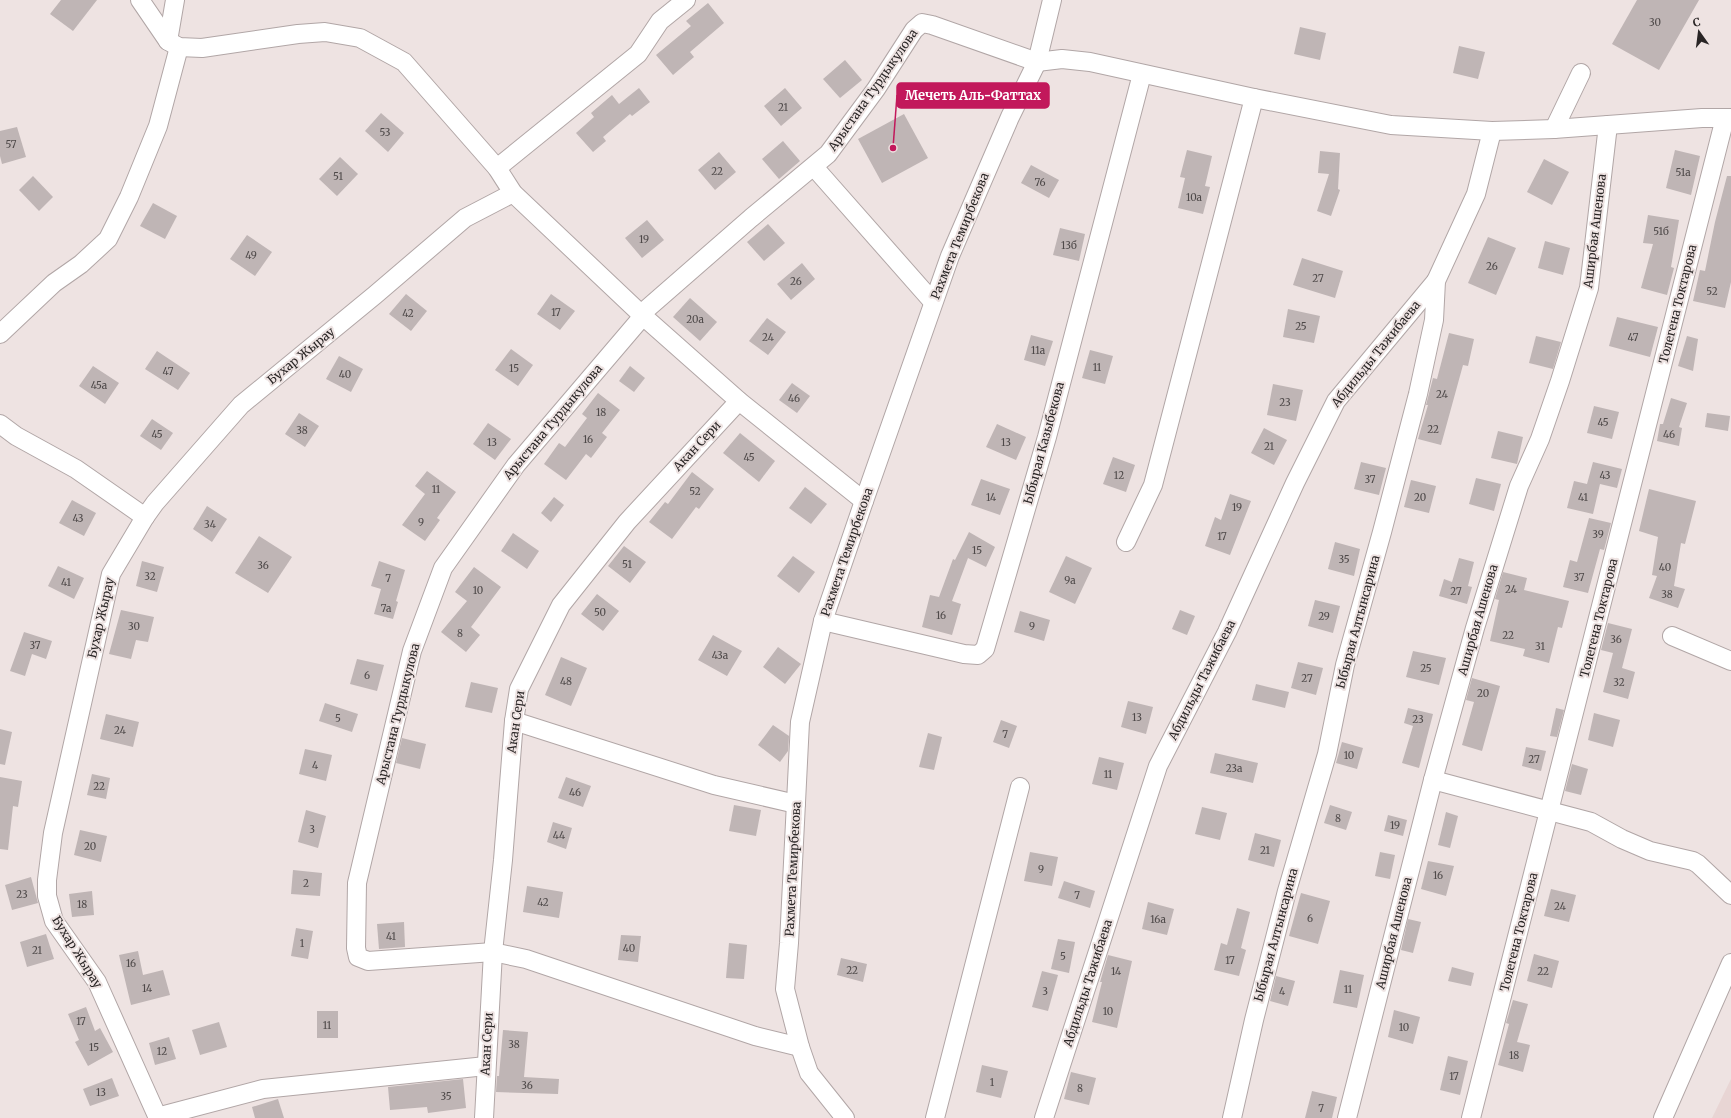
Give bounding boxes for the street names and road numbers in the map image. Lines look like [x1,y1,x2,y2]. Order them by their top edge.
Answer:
street label: Арыстана Турдыкулова [824,25,921,154]
street label: Рахмета Темирбекова [927,170,992,301]
street label: Аширбая Ашенова [1580,172,1609,290]
street label: Толегена Токтарова [1655,242,1700,365]
street label: Абдильды Тажибаева [1327,297,1424,411]
street label: Бухар Жырау [264,324,337,387]
street label: Арыстана Турдыкулова [499,361,605,483]
street label: Ыбырая Казыбекова [1020,380,1067,506]
street label: Акан Сери [669,417,724,475]
street label: Рахмета Темирбекова [817,485,876,618]
street label: Ыбырая Алтынсарина [1332,553,1383,690]
street label: Толегена Токтарова [1576,556,1621,679]
street label: Аширбая Ашенова [1454,562,1501,678]
street label: Бухар Жырау [84,576,117,660]
street label: Абдильды Тажибаева [1164,617,1239,743]
street label: Арыстана Турдыкулова [372,641,423,787]
street label: Акан Сери [504,690,527,755]
street label: Рахмета Темирбекова [781,801,804,937]
street label: Ыбырая Алтынсарина [1250,866,1301,1003]
street label: Толегена Токтарова [1496,870,1541,993]
street label: Аширбая Ашенова [1372,875,1415,991]
street label: Бухар Жырау [49,913,106,991]
street label: Абдильды Тажибаева [1060,917,1115,1049]
street label: Акан Сери [477,1012,496,1077]

